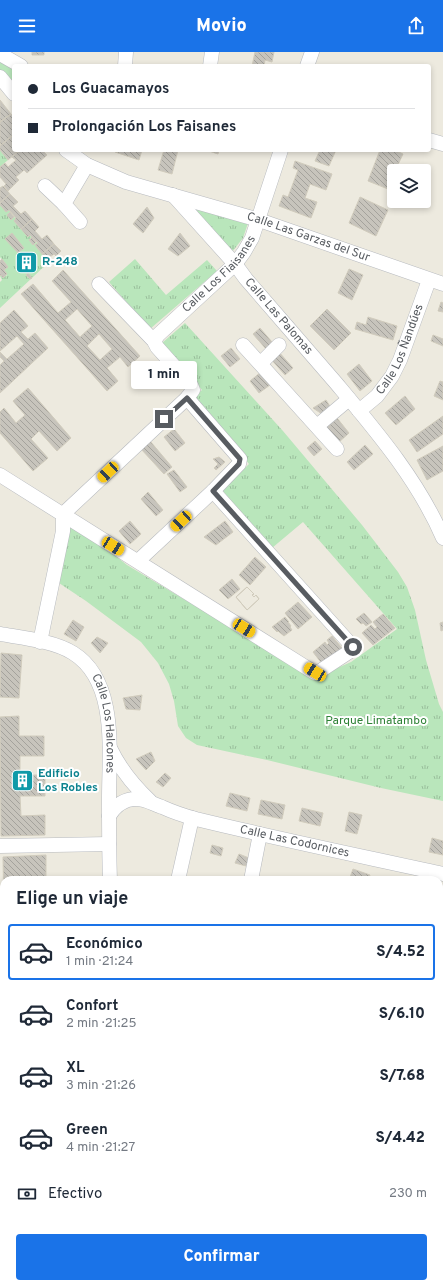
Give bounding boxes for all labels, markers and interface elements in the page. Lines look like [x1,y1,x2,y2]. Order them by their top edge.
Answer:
icon: menu [16,15,38,37]
text: Movio [196,15,247,38]
icon: share [405,15,427,37]
text: Los Guacamayos [52,80,170,99]
text: Prolongación Los Faisanes [52,118,236,137]
map controls [387,164,431,208]
button: layers [387,164,431,208]
street label: Calle Las Garzas del Sur [245,209,372,266]
street label: Calle Los Fiaisanes [179,233,260,316]
building icon: R-248 [14,249,40,275]
place label: R-248 [42,254,78,270]
street label: Calle Las Palomas [241,275,316,358]
street label: Calle Los Ñandúes [373,302,428,398]
callout: 1 min [131,361,197,389]
text: 1 min [148,367,180,383]
route end [155,410,173,428]
car [95,459,121,485]
car [168,508,194,534]
car [100,535,126,557]
car [231,617,257,639]
route start [344,638,362,656]
car [302,661,328,683]
street label: Calle Los Halcones [87,671,118,773]
park label: Parque Limatambo [325,713,427,729]
place label: Edificio Los Robles [38,766,98,796]
building icon: Edificio Los Robles [9,768,35,794]
street label: Calle Las Codornices [238,822,351,862]
text: Elige un viaje [16,888,128,911]
icon: car [18,934,54,970]
text: Económico [66,935,143,954]
text: S/4.52 [376,943,425,962]
text: 1 min · 21:24 [66,954,133,970]
icon: car [18,996,54,1032]
text: Confort [66,997,118,1016]
text: S/6.10 [379,1005,425,1024]
text: 2 min · 21:25 [66,1016,137,1032]
icon: car [18,1058,54,1094]
text: XL [66,1059,84,1078]
text: S/7.68 [379,1067,425,1086]
text: 3 min · 21:26 [66,1078,136,1094]
icon: car [18,1120,54,1156]
text: Green [66,1121,108,1140]
text: S/4.42 [376,1129,425,1148]
text: 4 min · 21:27 [66,1140,135,1156]
icon: cash [16,1183,38,1205]
text: Efectivo [48,1185,102,1204]
text: 230 m [389,1186,427,1202]
button: Confirmar [16,1234,427,1280]

